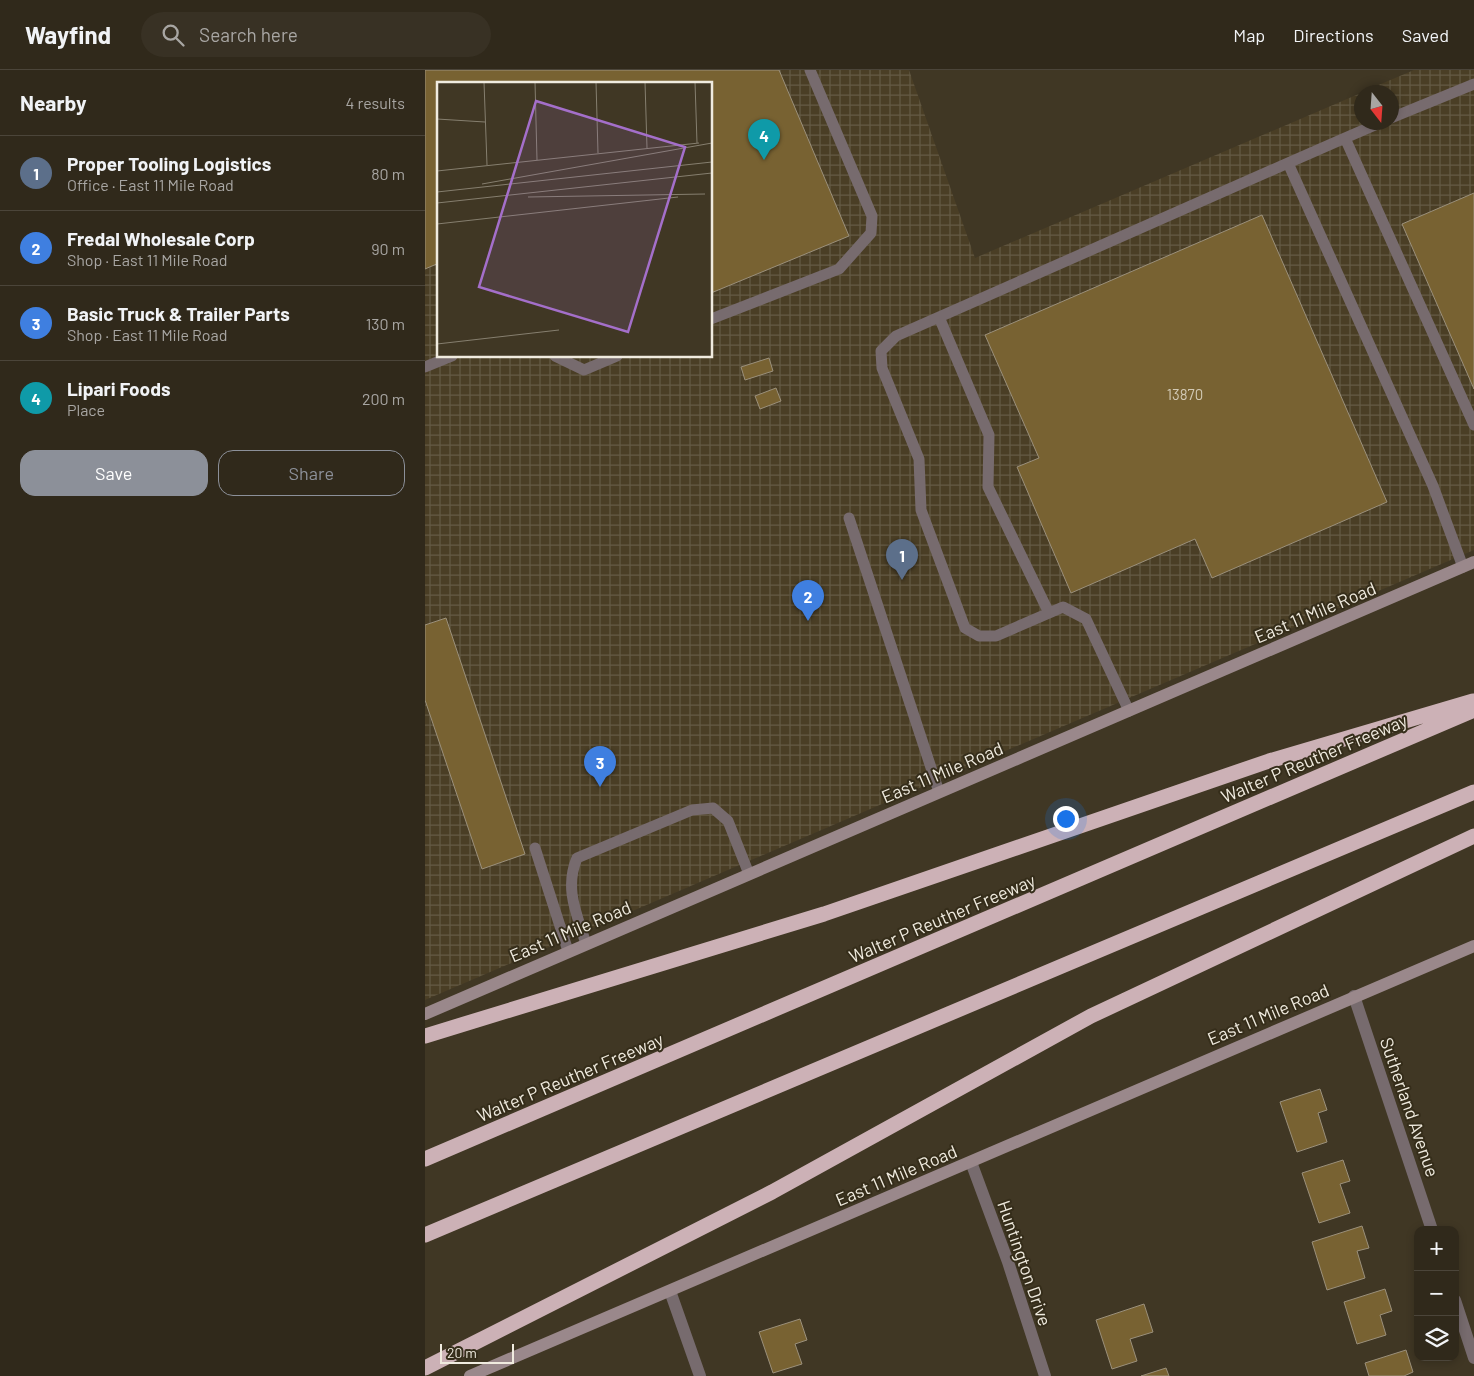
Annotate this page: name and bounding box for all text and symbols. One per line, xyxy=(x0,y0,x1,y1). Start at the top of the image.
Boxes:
search box xyxy=(141,12,491,57)
text: Wayfind xyxy=(25,20,111,49)
icon: search xyxy=(159,21,187,49)
text: Search here xyxy=(199,23,298,46)
text: Map xyxy=(1233,24,1265,46)
text: Directions xyxy=(1293,24,1374,46)
text: Saved xyxy=(1402,24,1449,46)
inset map xyxy=(437,82,713,358)
north arrow xyxy=(1354,85,1399,130)
text: Nearby xyxy=(20,90,86,115)
text: 4 results xyxy=(345,93,405,112)
pin: 4 xyxy=(748,119,780,160)
text: Proper Tooling Logistics xyxy=(67,152,271,175)
text: 1 xyxy=(33,164,39,183)
text: 80 m xyxy=(371,164,405,183)
text: Office · East 11 Mile Road xyxy=(67,175,234,194)
text: Fredal Wholesale Corp xyxy=(67,227,255,250)
text: 2 xyxy=(32,239,40,258)
text: 90 m xyxy=(371,239,405,258)
text: Shop · East 11 Mile Road xyxy=(67,250,227,269)
text: Basic Truck & Trailer Parts xyxy=(67,302,290,325)
text: 3 xyxy=(32,314,40,333)
text: 130 m xyxy=(366,314,405,333)
text: Shop · East 11 Mile Road xyxy=(67,325,227,344)
text: Lipari Foods xyxy=(67,377,170,400)
house number: 13870 xyxy=(1167,385,1203,403)
text: 4 xyxy=(31,389,41,408)
text: 200 m xyxy=(362,389,405,408)
text: Place xyxy=(67,400,105,419)
button: Save xyxy=(20,450,208,496)
button: Share xyxy=(218,450,405,496)
pin: 1 xyxy=(886,539,918,580)
street label: East 11 Mile Road xyxy=(1251,577,1379,647)
pin: 2 xyxy=(792,580,824,621)
street label: Walter P Reuther Freeway xyxy=(1218,709,1410,807)
street label: East 11 Mile Road xyxy=(878,737,1006,807)
pin: 3 xyxy=(584,746,616,787)
your location xyxy=(1053,806,1079,832)
street label: Walter P Reuther Freeway xyxy=(846,869,1038,967)
street label: East 11 Mile Road xyxy=(506,896,634,966)
street label: East 11 Mile Road xyxy=(1204,979,1332,1049)
street label: Walter P Reuther Freeway xyxy=(474,1028,666,1126)
street label: Sutherland Avenue xyxy=(1376,1034,1444,1180)
street label: East 11 Mile Road xyxy=(832,1140,960,1210)
street label: Huntington Drive xyxy=(993,1197,1057,1329)
map controls xyxy=(1414,1226,1459,1361)
button: + xyxy=(1414,1226,1459,1271)
button: − xyxy=(1414,1271,1459,1316)
button: layers xyxy=(1414,1316,1459,1361)
scale bar xyxy=(440,1341,514,1364)
text: 20 m xyxy=(447,1344,477,1361)

